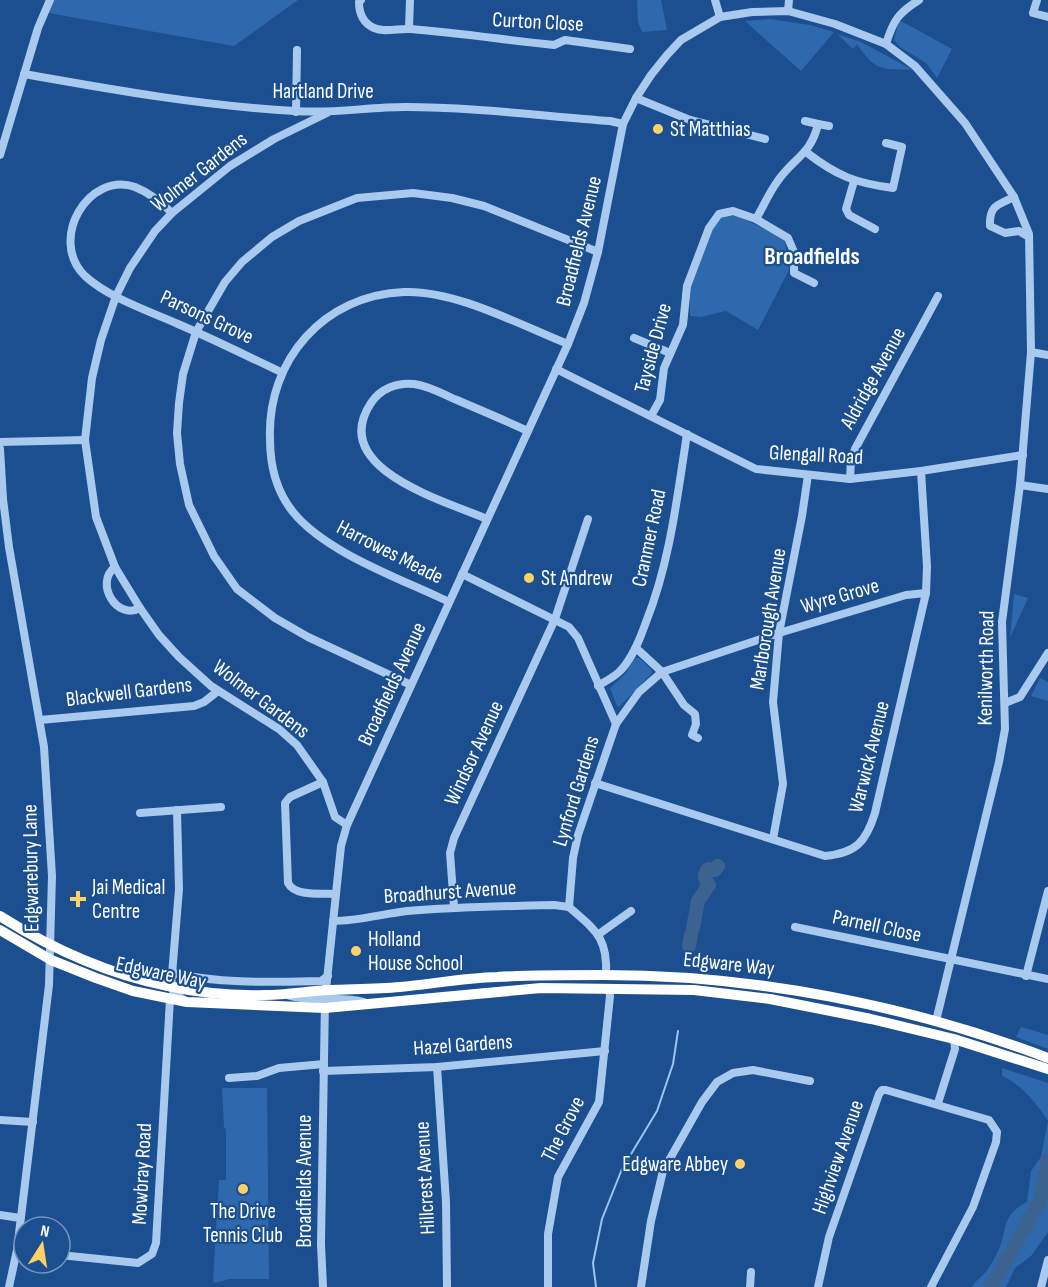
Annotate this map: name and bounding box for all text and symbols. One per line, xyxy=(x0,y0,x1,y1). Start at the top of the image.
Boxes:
street label: Curton Close xyxy=(492,7,584,37)
street label: Hartland Drive xyxy=(272,79,374,104)
place label: St Matthias xyxy=(670,117,751,142)
marker: St Matthias xyxy=(651,122,665,136)
street label: Wolmer Gardens xyxy=(146,127,252,217)
street label: Broadfields Avenue xyxy=(551,173,607,309)
district label: Broadfields xyxy=(764,242,860,271)
street label: Parsons Grove xyxy=(157,285,257,349)
street label: Tayside Drive xyxy=(629,300,677,396)
street label: Aldridge Avenue xyxy=(834,323,911,434)
street label: Glengall Road xyxy=(768,440,864,470)
street label: Cranmer Road xyxy=(626,487,672,589)
street label: Harrowes Meade xyxy=(333,514,447,590)
street label: Marlborough Avenue xyxy=(744,546,792,692)
place label: St Andrew xyxy=(541,566,613,591)
marker: St Andrew xyxy=(522,571,536,585)
street label: Wyre Grove xyxy=(798,573,882,619)
street label: Kenilworth Road xyxy=(973,610,999,726)
street label: Broadfields Avenue xyxy=(353,618,431,750)
street label: Wolmer Gardens xyxy=(208,654,314,744)
street label: Blackwell Gardens xyxy=(64,672,194,712)
street label: Windsor Avenue xyxy=(439,697,509,809)
street label: Warwick Avenue xyxy=(843,699,895,815)
street label: Lynford Gardens xyxy=(547,733,605,849)
street label: Edgwarebury Lane xyxy=(17,804,45,932)
place label: Jai Medical Centre xyxy=(91,875,165,924)
street label: Broadhurst Avenue xyxy=(383,875,517,909)
marker: Jai Medical Centre xyxy=(69,890,87,908)
street label: Parnell Close xyxy=(830,904,924,948)
place label: Holland House School xyxy=(368,927,463,976)
marker: Holland House School xyxy=(349,944,363,958)
street label: Edgware Way xyxy=(682,947,776,981)
street label: Edgware Way xyxy=(114,951,208,995)
street label: Hazel Gardens xyxy=(412,1029,514,1061)
street label: The Grove xyxy=(536,1092,590,1166)
street label: Highview Avenue xyxy=(807,1097,869,1217)
street label: Broadfields Avenue xyxy=(292,1114,317,1248)
street label: Hillcrest Avenue xyxy=(410,1121,440,1235)
street label: Mowbray Road xyxy=(127,1123,157,1225)
place label: Edgware Abbey xyxy=(622,1152,728,1177)
marker: Edgware Abbey xyxy=(733,1157,747,1171)
marker: The Drive Tennis Club xyxy=(236,1182,250,1196)
place label: The Drive Tennis Club xyxy=(203,1199,283,1248)
north arrow xyxy=(12,1215,72,1275)
text: N xyxy=(39,1222,51,1242)

